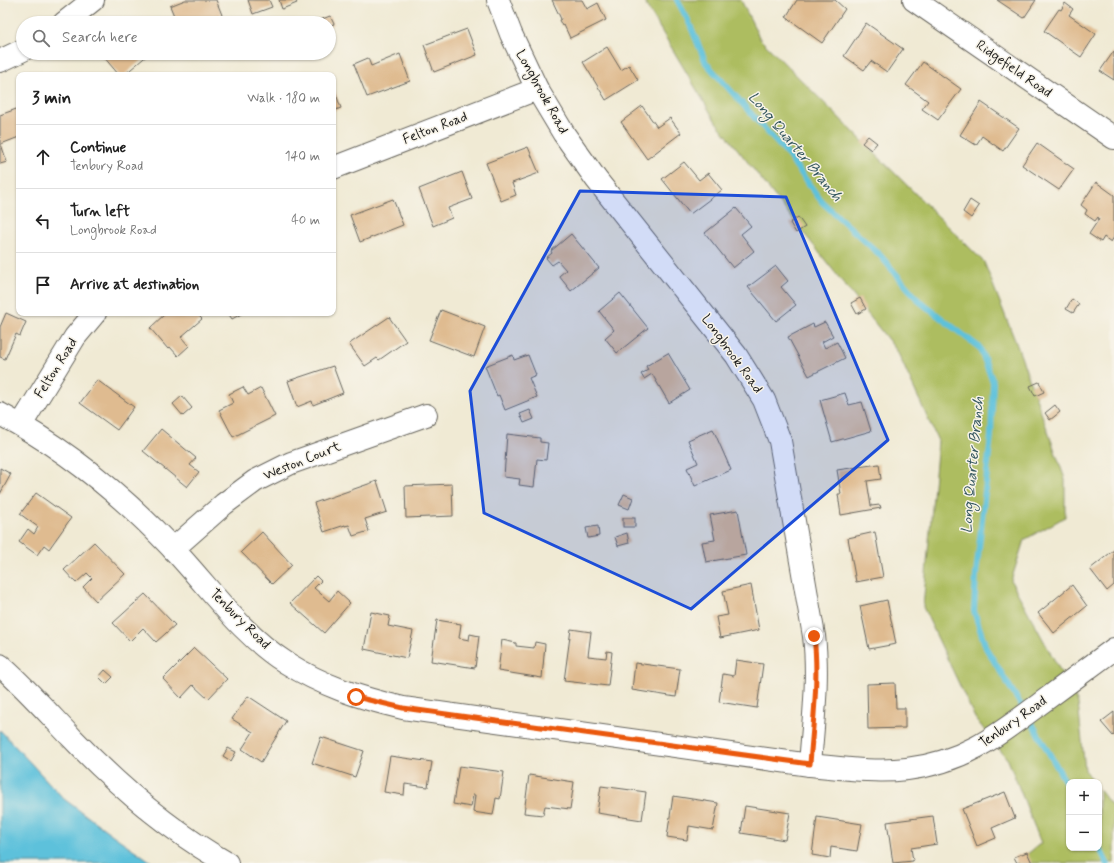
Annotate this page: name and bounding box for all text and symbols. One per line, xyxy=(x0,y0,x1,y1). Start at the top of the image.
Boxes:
search box xyxy=(16,16,336,60)
icon: search xyxy=(30,27,52,49)
text: Search here xyxy=(62,28,138,48)
street label: Ridgefield Road xyxy=(972,36,1056,103)
street label: Longbrook Road xyxy=(511,47,573,138)
text: 3 min xyxy=(32,87,71,109)
water label: Long Quarter Branch xyxy=(742,88,847,207)
text: Walk · 180 m xyxy=(247,90,320,107)
street label: Felton Road xyxy=(400,107,470,149)
text: Continue xyxy=(70,138,126,158)
icon: ahead xyxy=(32,146,54,168)
text: 140 m xyxy=(285,148,320,165)
text: Tenbury Road xyxy=(70,158,143,175)
text: Turn left xyxy=(70,202,130,222)
icon: left xyxy=(32,210,54,232)
text: 40 m xyxy=(291,212,320,229)
text: Longbrook Road xyxy=(70,222,157,239)
icon: arrive xyxy=(32,274,54,296)
text: Arrive at destination xyxy=(70,275,199,295)
street label: Longbrook Road xyxy=(696,311,767,398)
street label: Felton Road xyxy=(30,334,82,402)
water label: Long Quarter Branch xyxy=(957,396,990,534)
street label: Weston Court xyxy=(261,437,344,485)
street label: Tenbury Road xyxy=(206,585,274,653)
route end xyxy=(805,627,823,645)
route start xyxy=(347,688,365,706)
street label: Tenbury Road xyxy=(976,692,1050,752)
map controls xyxy=(1066,779,1102,851)
button: + xyxy=(1066,779,1102,815)
button: − xyxy=(1066,815,1102,851)

